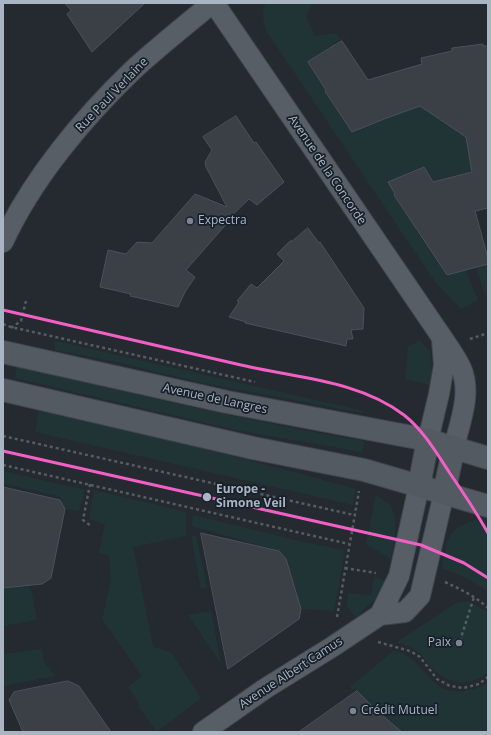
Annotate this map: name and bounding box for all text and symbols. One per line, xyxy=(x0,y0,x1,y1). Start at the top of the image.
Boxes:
street label: Rue Paul Verlaine xyxy=(73,55,151,135)
street label: Avenue de la Concorde xyxy=(285,113,369,227)
place label: Expectra xyxy=(198,214,247,228)
marker: Expectra xyxy=(185,216,195,226)
street label: Avenue de Langres xyxy=(162,381,268,417)
place label: Europe - Simone Veil xyxy=(216,483,286,511)
marker: Europe - Simone Veil xyxy=(201,491,213,503)
street label: Avenue Albert Camus xyxy=(237,634,345,712)
place label: Paix xyxy=(428,636,451,650)
marker: Paix xyxy=(454,638,464,648)
place label: Crédit Mutuel xyxy=(361,704,438,718)
marker: Crédit Mutuel xyxy=(348,706,358,716)

